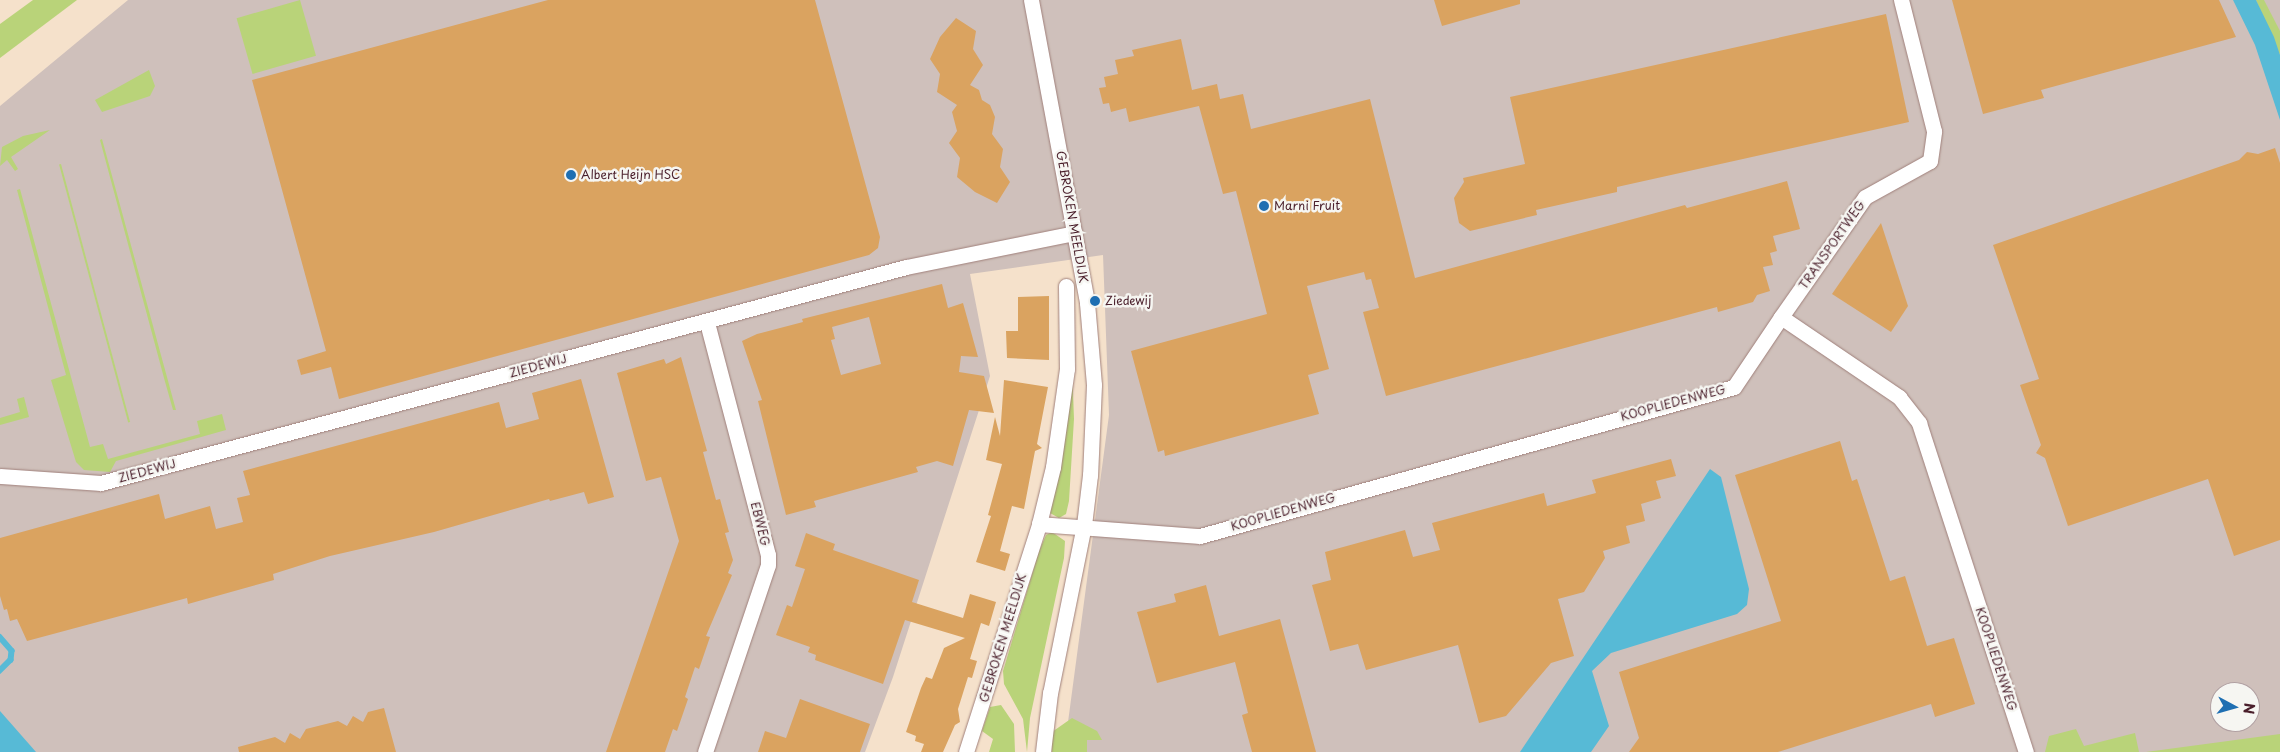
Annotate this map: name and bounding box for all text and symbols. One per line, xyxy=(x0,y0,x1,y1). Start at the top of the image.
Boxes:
street label: GEBROKEN MEELDIJK xyxy=(1053,150,1091,284)
place label: Albert Heijn HSC xyxy=(581,168,680,182)
marker: Albert Heijn HSC xyxy=(565,169,577,181)
street label: TRANSPORTWEG xyxy=(1796,198,1868,292)
place label: Marni Fruit xyxy=(1274,199,1340,213)
marker: Marni Fruit xyxy=(1258,200,1270,212)
place label: Ziedewij xyxy=(1105,294,1151,308)
marker: Ziedewij xyxy=(1089,295,1101,307)
street label: ZIEDEWIJ xyxy=(508,351,568,381)
street label: KOOPLIEDENWEG xyxy=(1619,382,1727,424)
street label: ZIEDEWIJ xyxy=(117,456,177,486)
street label: KOOPLIEDENWEG xyxy=(1229,490,1337,534)
street label: EBWEG xyxy=(748,500,772,548)
street label: GEBROKEN MEELDIJK xyxy=(977,572,1029,704)
street label: KOOPLIEDENWEG xyxy=(1972,605,2020,713)
north arrow xyxy=(2210,682,2260,732)
text: N xyxy=(2238,702,2260,715)

